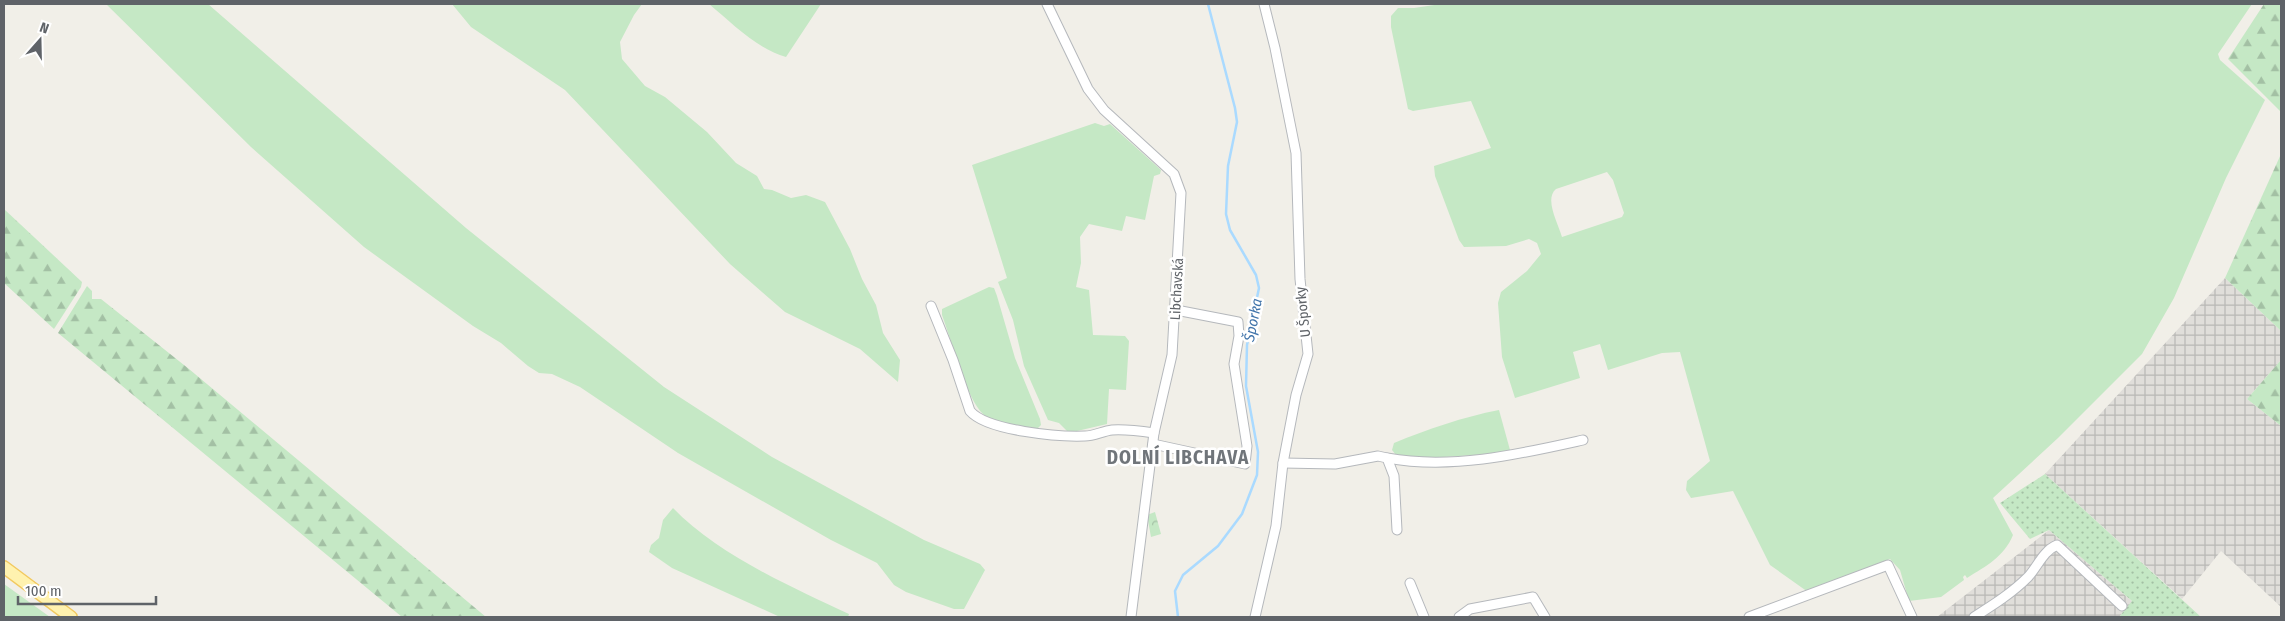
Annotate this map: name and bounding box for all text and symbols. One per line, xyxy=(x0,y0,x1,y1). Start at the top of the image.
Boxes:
north arrow xyxy=(15,15,65,65)
text: N xyxy=(37,19,51,38)
street label: Libchavská xyxy=(1167,257,1187,321)
street label: U Šporky xyxy=(1291,285,1314,338)
water label: Šporka xyxy=(1240,297,1266,344)
district label: DOLNÍ LIBCHAVA xyxy=(1107,444,1249,469)
scale bar xyxy=(18,574,155,606)
text: 100 m xyxy=(25,582,62,600)

